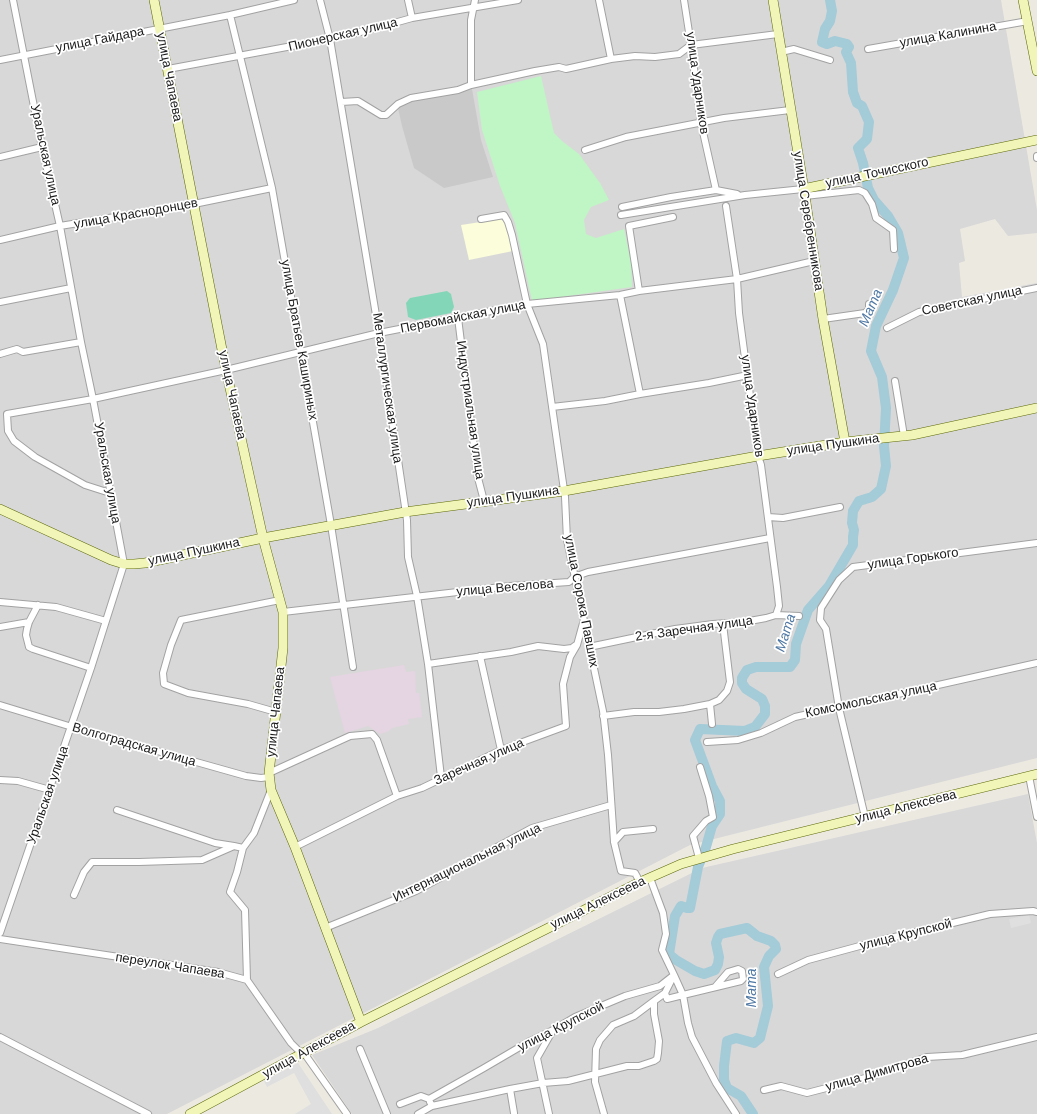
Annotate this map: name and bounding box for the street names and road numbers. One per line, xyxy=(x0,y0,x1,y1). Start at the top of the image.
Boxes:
street label: Пионерская улица xyxy=(287,15,399,55)
street label: улица Калинина xyxy=(898,19,998,51)
street label: улица Гайдара xyxy=(55,24,145,56)
street label: улица Чапаева xyxy=(153,31,185,123)
street label: улица Ударников xyxy=(682,31,712,135)
street label: Уральская улица xyxy=(27,103,63,207)
street label: улица Серебренникова xyxy=(789,150,827,292)
street label: улица Точисского xyxy=(824,154,930,192)
street label: улица Краснодонцев xyxy=(73,195,199,233)
street label: улица Братьев Кашириных xyxy=(277,259,321,421)
street label: Советская улица xyxy=(920,283,1024,319)
street label: Первомайская улица xyxy=(399,297,527,337)
street label: Металлургическая улица xyxy=(369,312,405,464)
street label: Индустриальная улица xyxy=(453,340,487,480)
street label: улица Чапаева xyxy=(215,349,249,441)
street label: улица Ударников xyxy=(737,354,767,458)
street label: Уральская улица xyxy=(90,421,124,525)
street label: улица Пушкина xyxy=(786,431,880,459)
street label: улица Пушкина xyxy=(466,483,560,511)
street label: улица Сорока Павших xyxy=(560,533,602,669)
street label: улица Пушкина xyxy=(147,535,241,569)
street label: улица Горького xyxy=(867,545,959,573)
street label: улица Веселова xyxy=(456,576,554,600)
street label: 2-я Заречная улица xyxy=(634,613,754,645)
street label: улица Чапаева xyxy=(264,666,288,758)
street label: Комсомольская улица xyxy=(804,678,938,722)
street label: Волгоградская улица xyxy=(70,720,198,770)
street label: Заречная улица xyxy=(432,735,526,789)
street label: Уральская улица xyxy=(24,744,72,846)
street label: улица Алексеева xyxy=(854,787,958,827)
street label: Интернациональная улица xyxy=(390,820,544,906)
street label: улица Алексеева xyxy=(548,873,648,933)
street label: улица Крупской xyxy=(858,916,954,954)
street label: переулок Чапаева xyxy=(114,950,226,982)
street label: улица Крупской xyxy=(515,999,607,1055)
street label: улица Алексеева xyxy=(260,1018,358,1082)
street label: улица Димитрова xyxy=(824,1051,930,1095)

